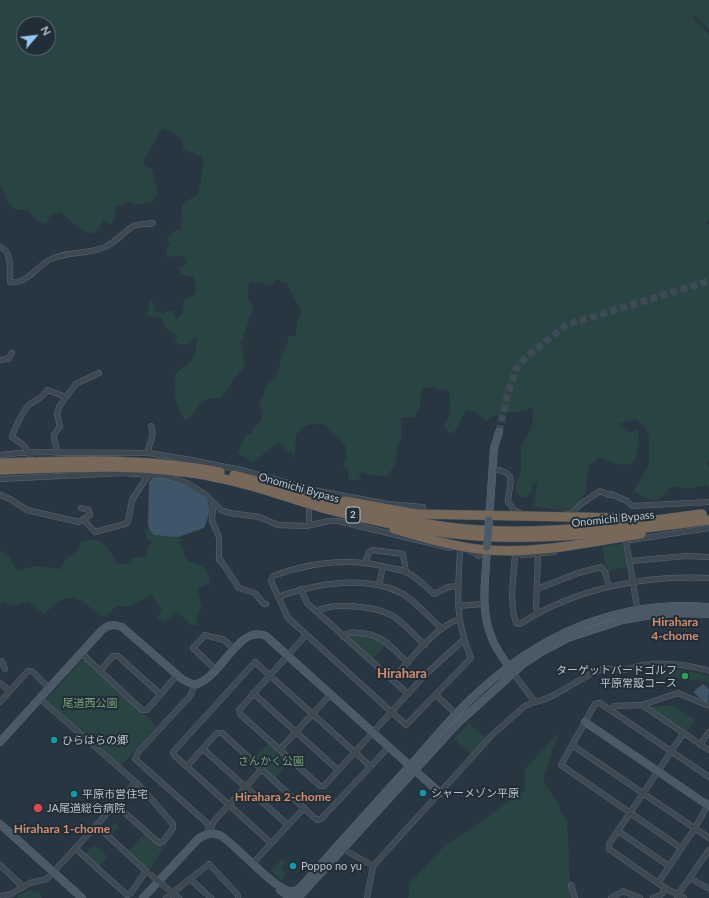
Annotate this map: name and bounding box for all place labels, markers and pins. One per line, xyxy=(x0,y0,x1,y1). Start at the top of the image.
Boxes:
place label: ターゲットバードゴルフ 平原常設コース xyxy=(556,663,677,689)
marker: ターゲットバードゴルフ 平原常設コース xyxy=(680,671,690,681)
place label: ひらはらの郷 xyxy=(62,733,128,747)
marker: ひらはらの郷 xyxy=(49,735,59,745)
place label: シャーメゾン平原 xyxy=(431,786,519,800)
place label: 平原市営住宅 xyxy=(82,787,148,801)
marker: シャーメゾン平原 xyxy=(418,788,428,798)
marker: 平原市営住宅 xyxy=(69,789,79,799)
place label: JA尾道総合病院 xyxy=(47,801,125,815)
marker: JA尾道総合病院 xyxy=(32,802,44,814)
place label: Poppo no yu xyxy=(301,859,362,873)
marker: Poppo no yu xyxy=(288,861,298,871)

